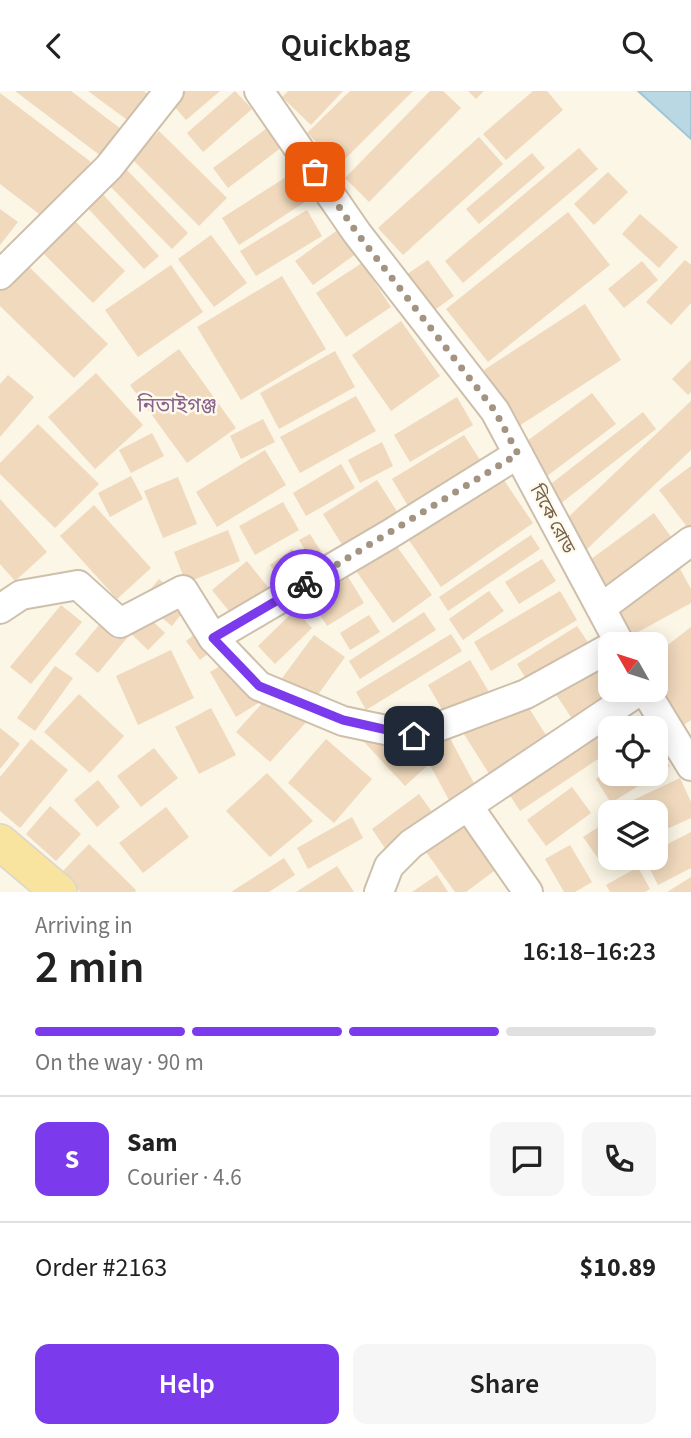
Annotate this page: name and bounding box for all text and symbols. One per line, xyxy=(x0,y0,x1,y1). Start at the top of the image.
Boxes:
text: Quickbag xyxy=(280,23,411,69)
icon: back xyxy=(35,27,73,65)
icon: search xyxy=(618,27,656,65)
pin xyxy=(285,142,345,202)
icon: bag xyxy=(296,153,334,191)
district label: নিতাইগঞ্জ xyxy=(136,390,217,420)
street label: বিকে রোড xyxy=(523,479,581,558)
courier xyxy=(270,549,340,619)
icon: bike xyxy=(286,565,324,603)
north arrow xyxy=(598,632,668,702)
map controls xyxy=(598,632,668,870)
pin xyxy=(384,706,444,766)
button: locate xyxy=(598,716,668,786)
icon: home xyxy=(395,717,433,755)
button: layers xyxy=(598,800,668,870)
text: Arriving in xyxy=(35,909,133,942)
text: 16:18–16:23 xyxy=(523,933,656,970)
text: 2 min xyxy=(35,935,144,1000)
text: On the way · 90 m xyxy=(35,1046,204,1079)
button: chat xyxy=(490,1122,564,1196)
button: phone xyxy=(582,1122,656,1196)
text: Sam xyxy=(127,1124,177,1161)
text: S xyxy=(65,1141,79,1178)
text: Courier · 4.6 xyxy=(127,1161,242,1194)
text: Order #2163 xyxy=(35,1249,167,1286)
text: $10.89 xyxy=(580,1249,656,1286)
button: Help xyxy=(35,1344,339,1424)
button: Share xyxy=(353,1344,656,1424)

